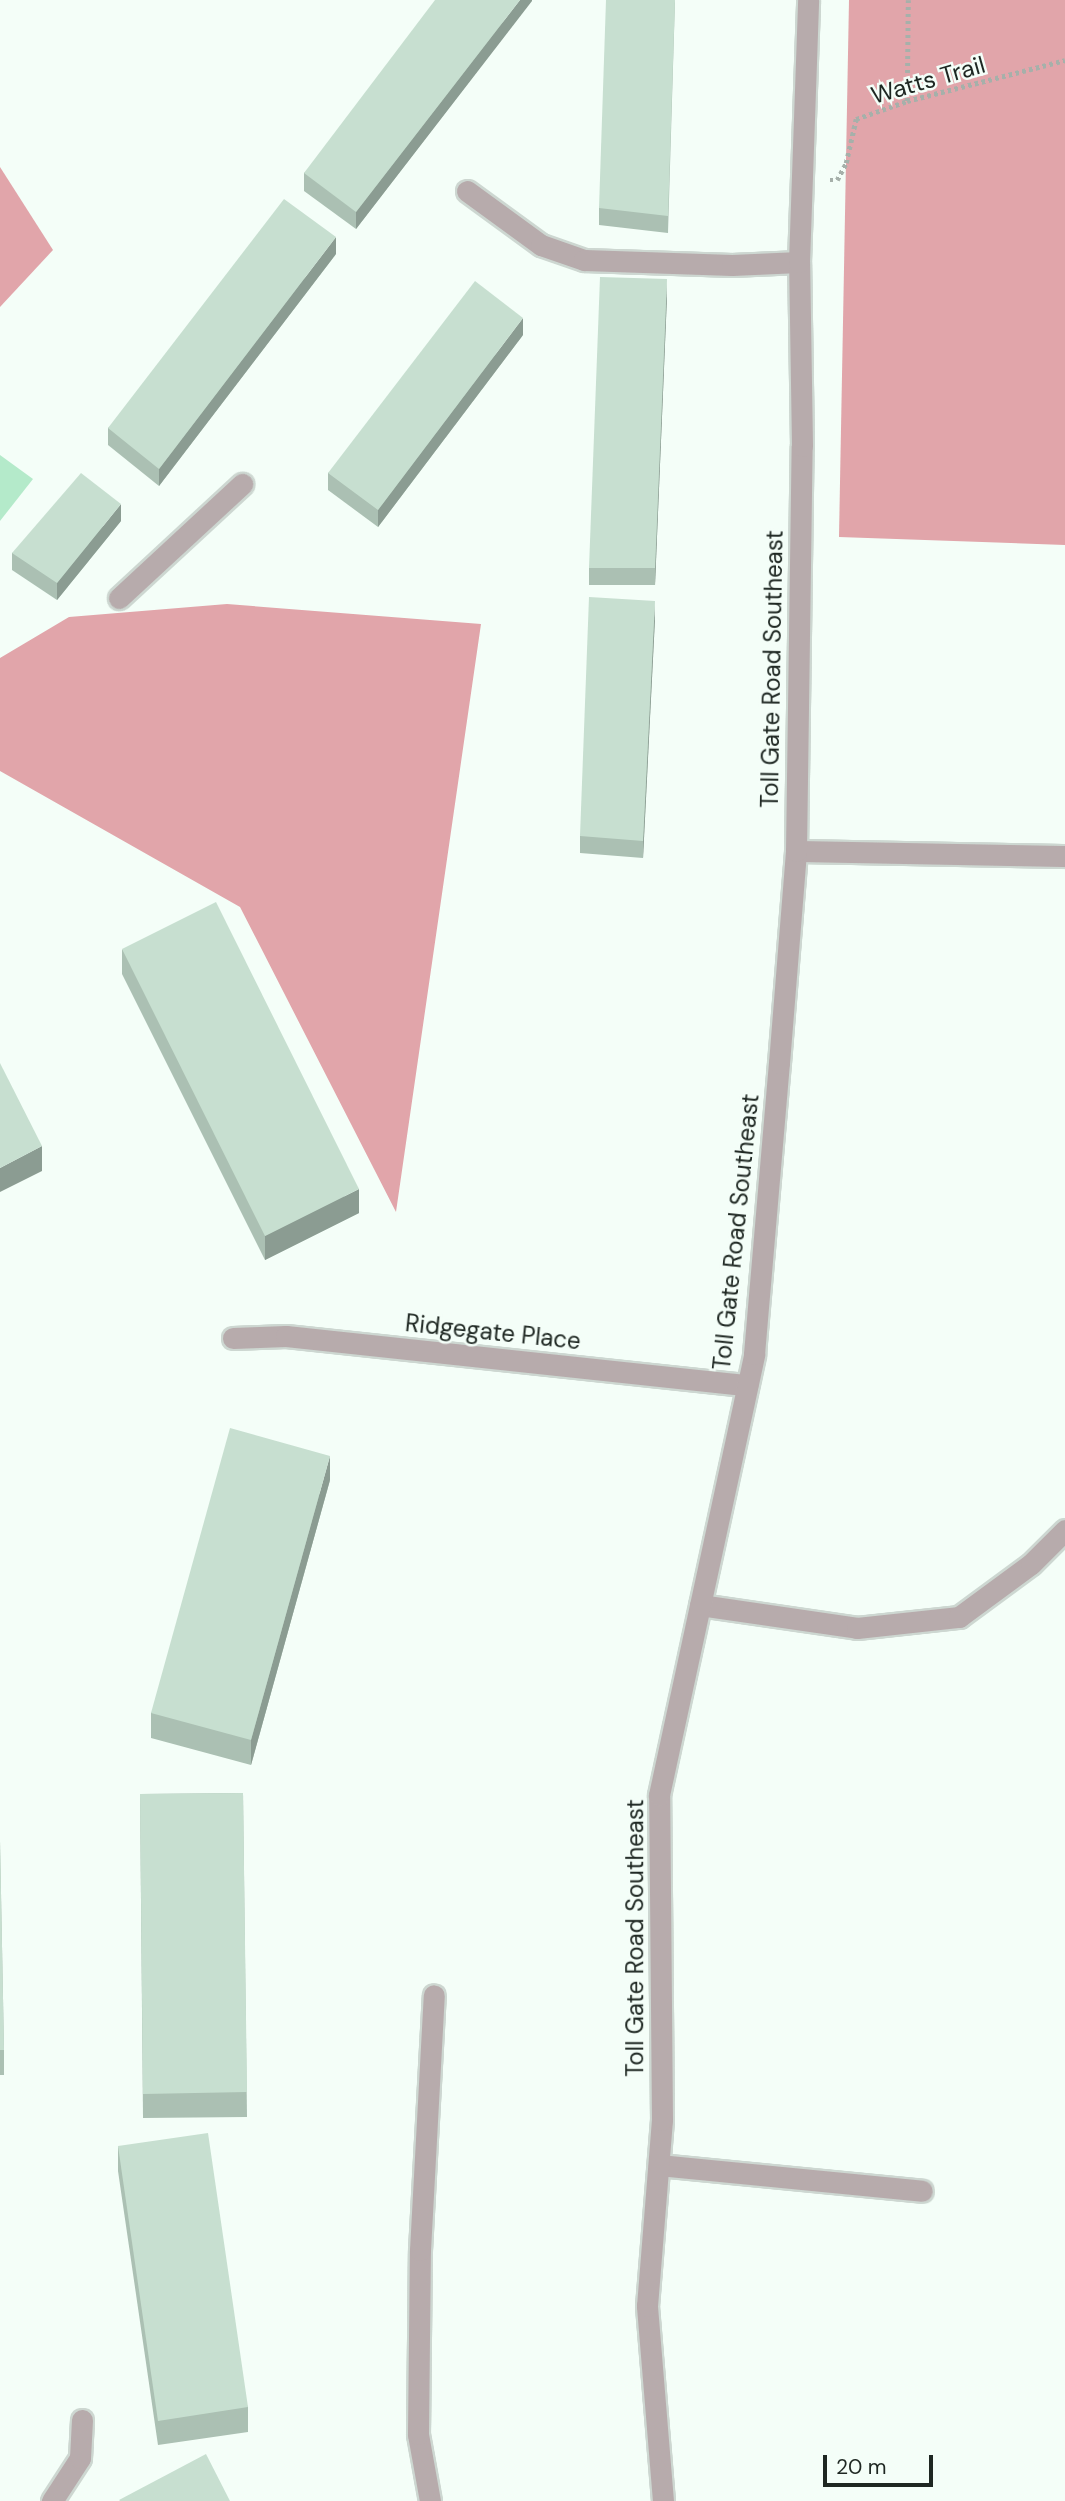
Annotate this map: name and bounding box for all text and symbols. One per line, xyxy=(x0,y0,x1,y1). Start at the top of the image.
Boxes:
street label: Watts Trail xyxy=(868,50,988,110)
street label: Toll Gate Road Southeast xyxy=(755,530,789,808)
street label: Toll Gate Road Southeast xyxy=(707,1092,765,1372)
street label: Ridgegate Place xyxy=(404,1308,582,1356)
street label: Toll Gate Road Southeast xyxy=(621,1799,649,2077)
scale bar xyxy=(827,2442,937,2486)
text: 20 m xyxy=(836,2453,887,2481)

